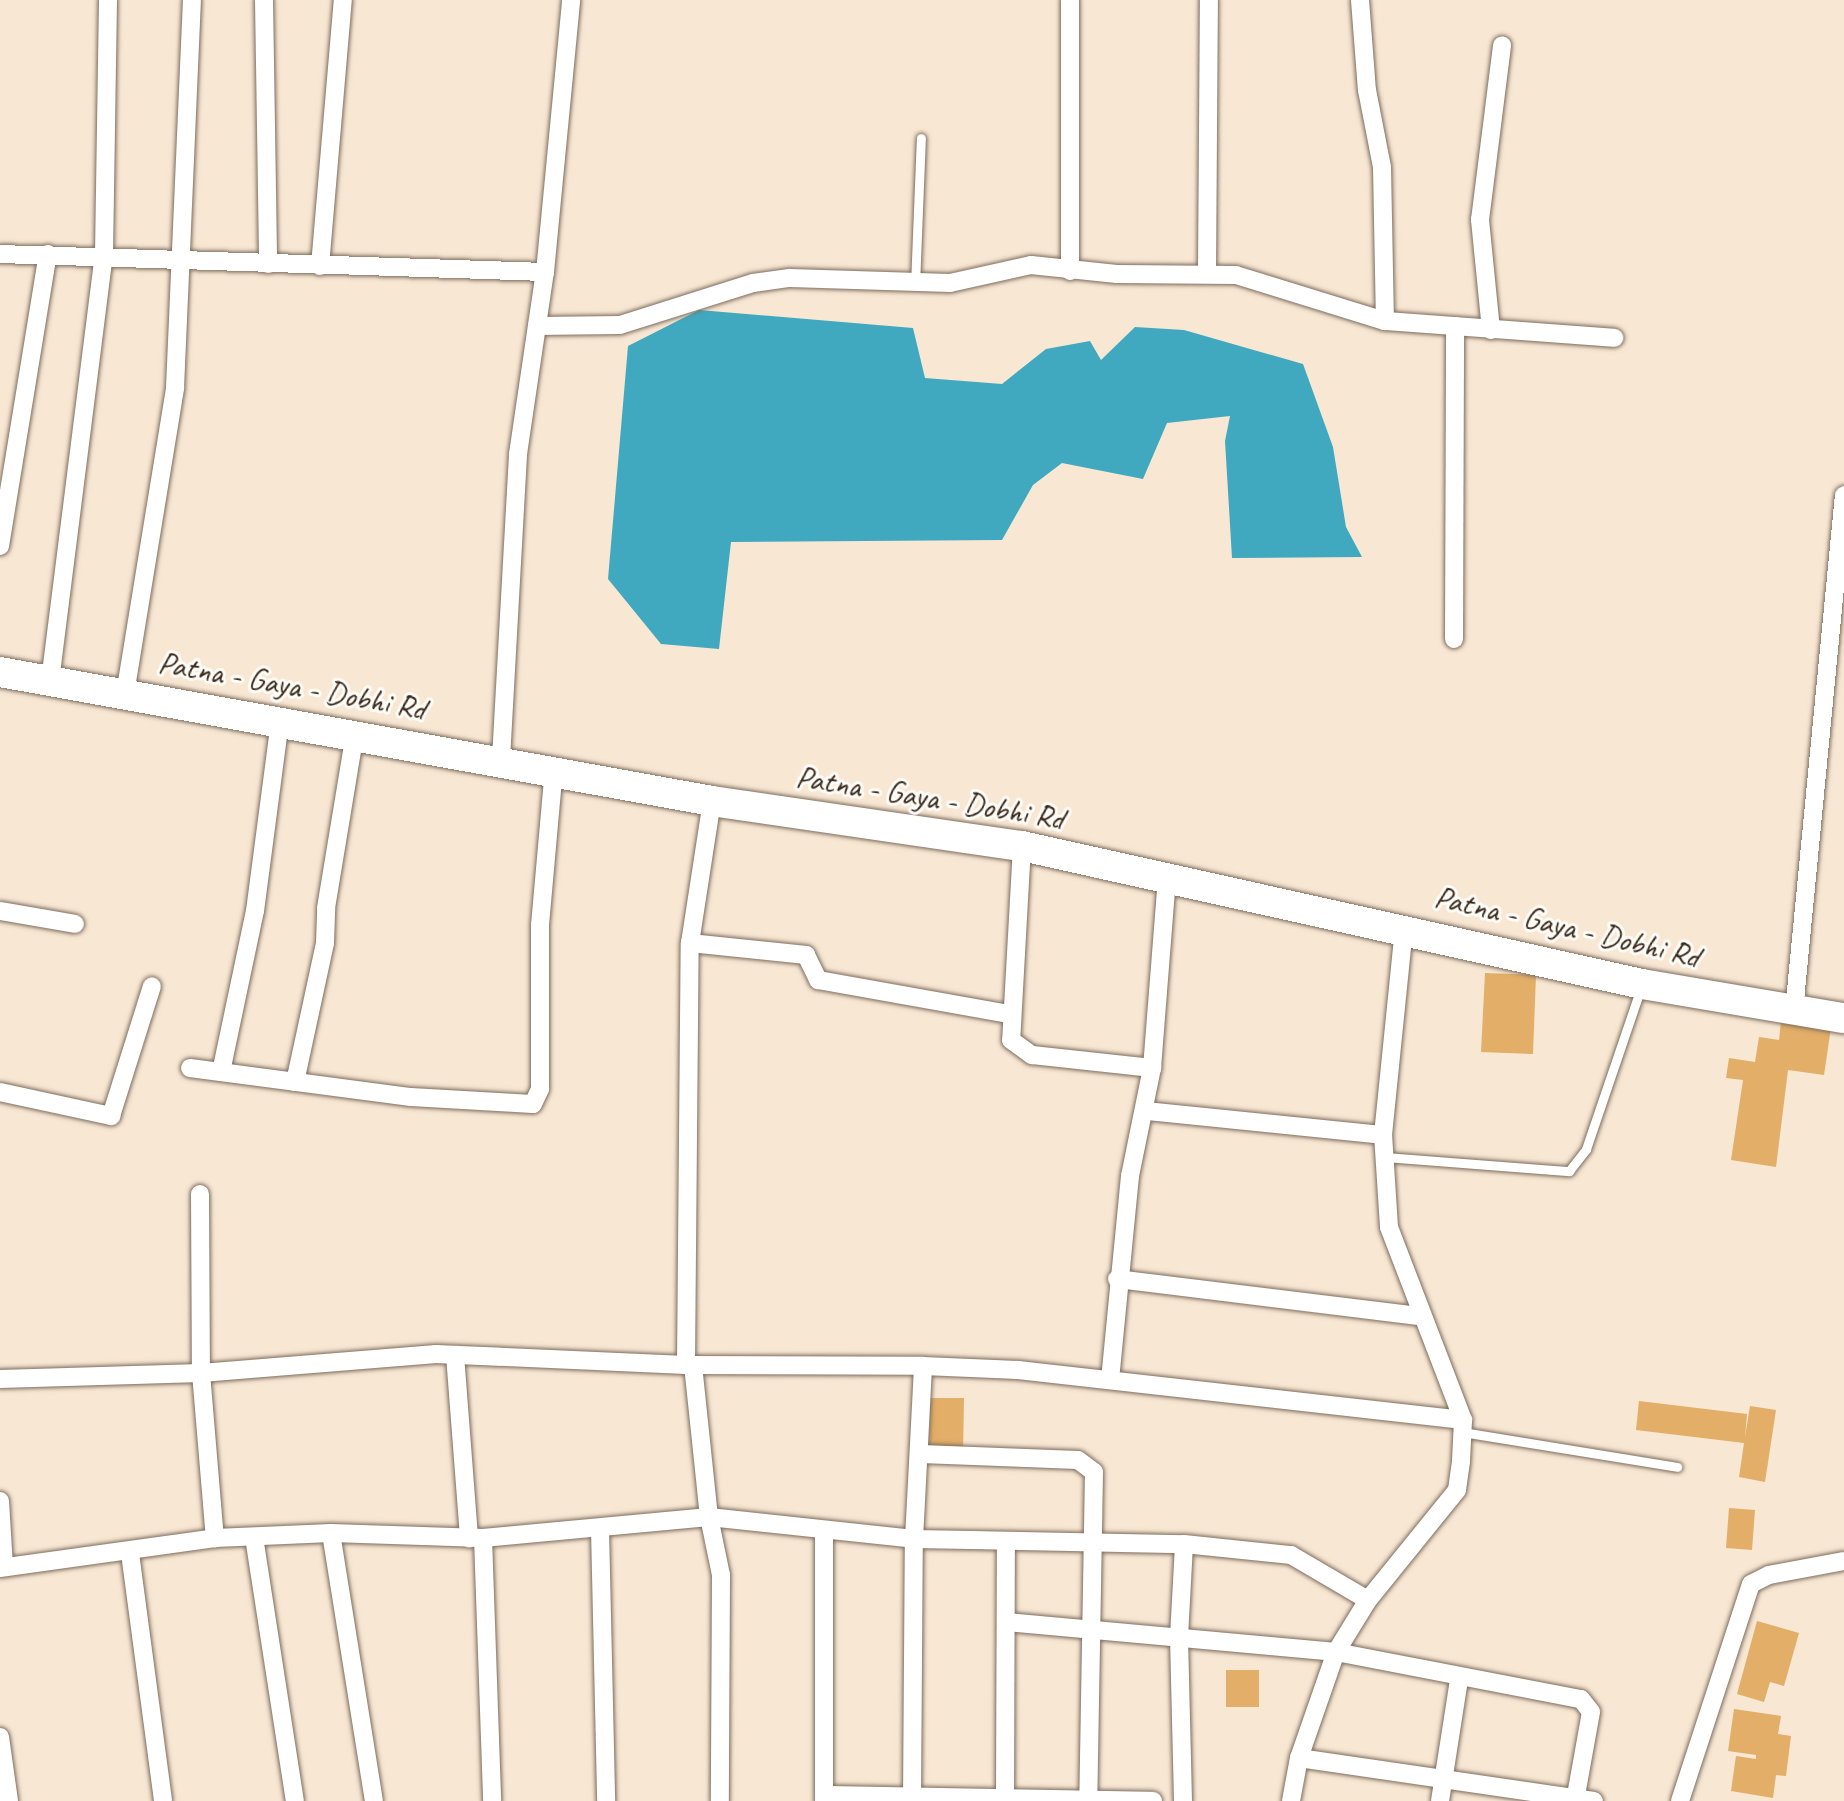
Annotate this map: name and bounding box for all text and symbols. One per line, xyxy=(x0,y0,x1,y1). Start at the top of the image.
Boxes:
street label: Patna - Gaya - Dobhi Rd xyxy=(155,644,429,728)
street label: Patna - Gaya - Dobhi Rd xyxy=(793,758,1067,838)
street label: Patna - Gaya - Dobhi Rd xyxy=(1430,878,1704,976)

